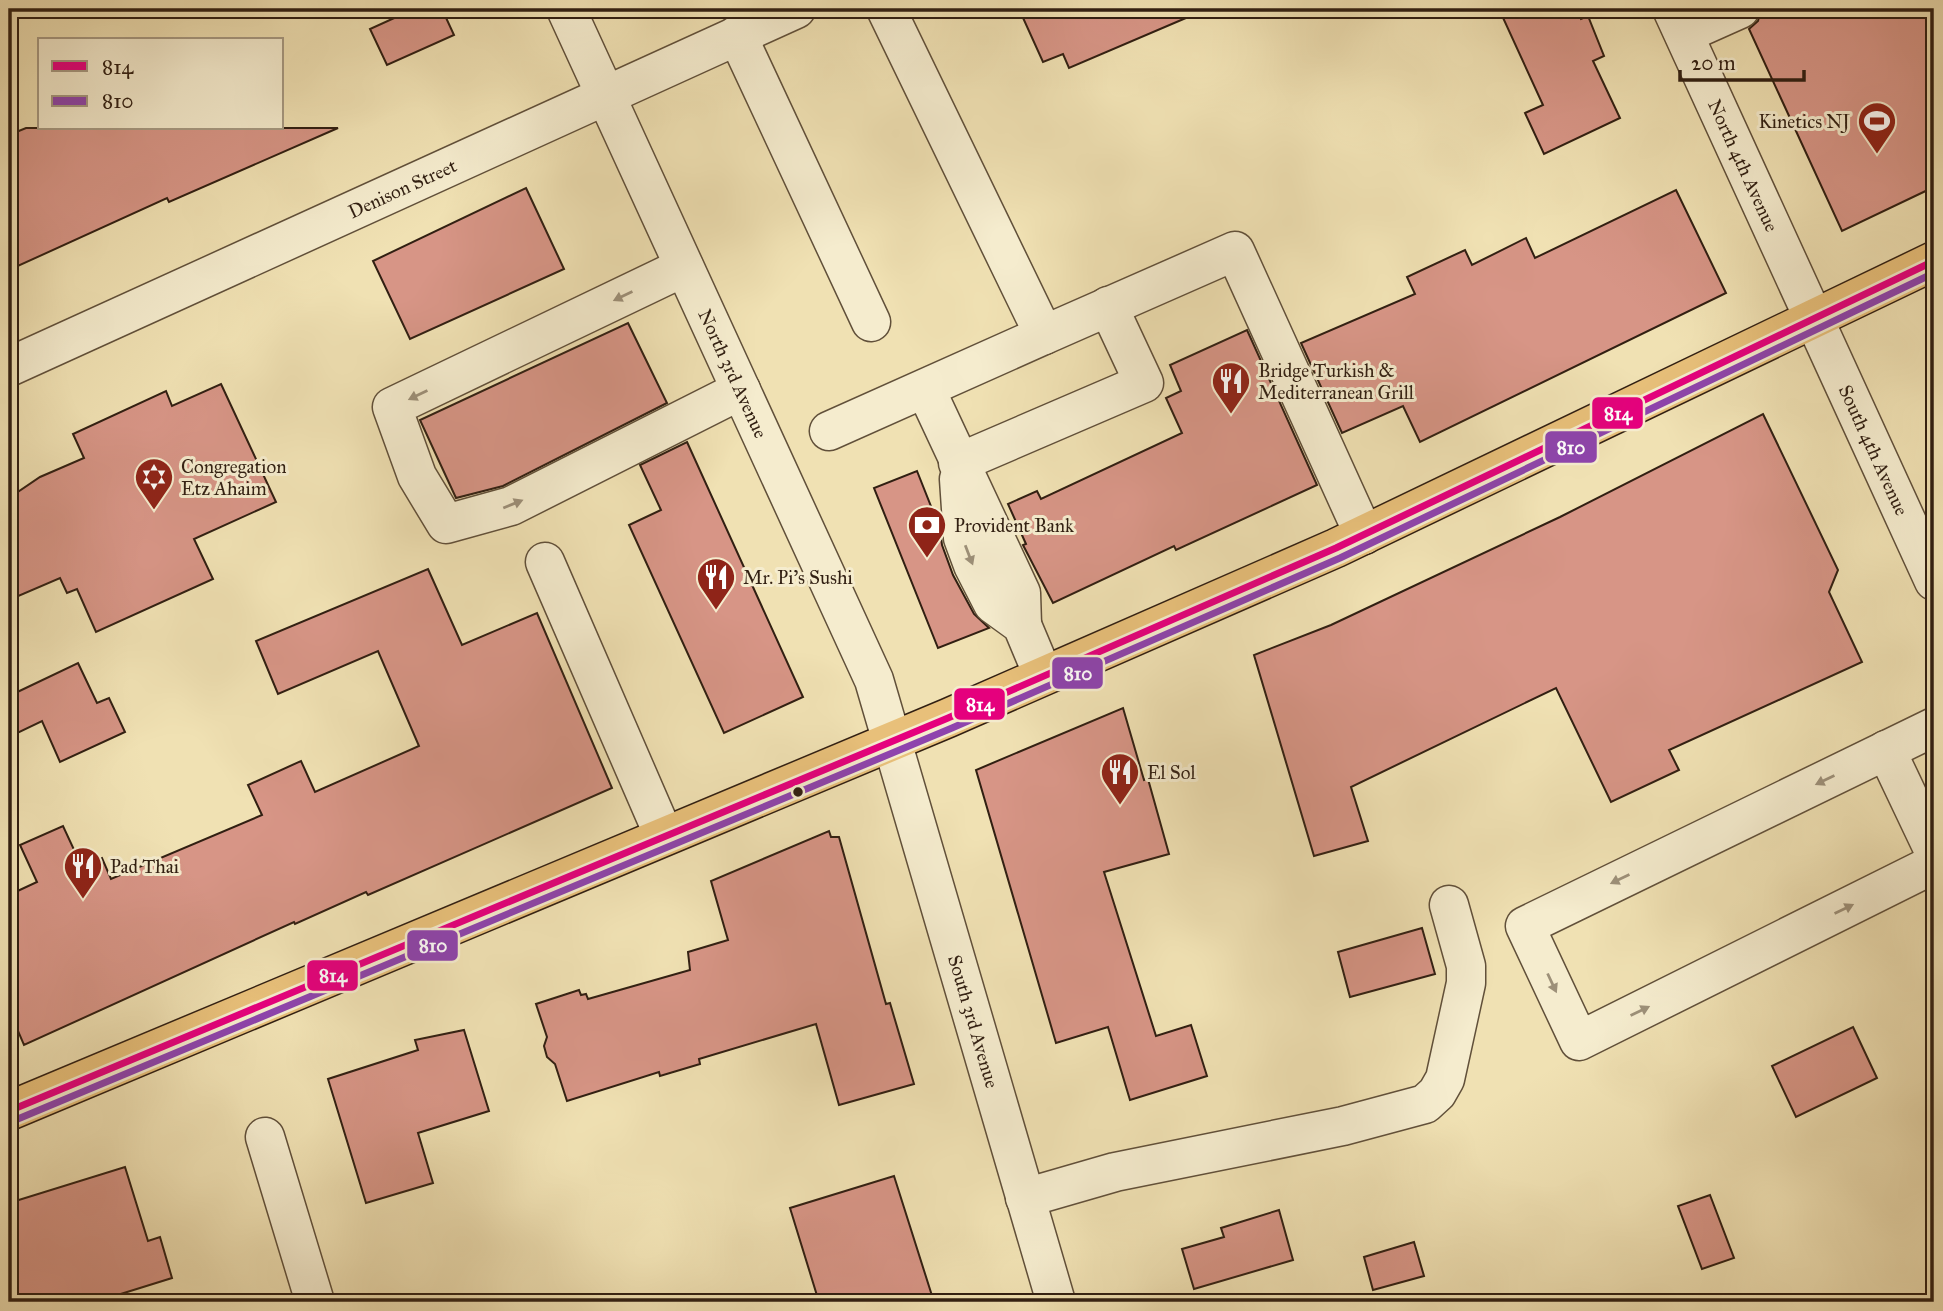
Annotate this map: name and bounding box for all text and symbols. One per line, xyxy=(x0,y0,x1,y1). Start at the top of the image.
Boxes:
legend xyxy=(38,38,284,130)
scale bar xyxy=(1680,38,1805,82)
text: 20 m xyxy=(1691,50,1736,76)
text: 814 xyxy=(102,54,134,80)
text: 810 xyxy=(102,88,134,114)
street label: North 4th Avenue xyxy=(1703,96,1784,235)
sports icon: Kinetics NJ xyxy=(1856,100,1898,155)
place label: Kinetics NJ xyxy=(1758,110,1850,134)
street label: Denison Street xyxy=(344,153,460,223)
one-way arrow xyxy=(613,290,633,302)
street label: North 3rd Avenue xyxy=(694,305,773,442)
place label: Bridge Turkish & Mediterranean Grill xyxy=(1258,359,1415,404)
restaurant icon: Bridge Turkish & Mediterranean Grill xyxy=(1210,360,1252,415)
street label: South 4th Avenue xyxy=(1834,381,1914,519)
one-way arrow xyxy=(408,389,428,401)
line badge: 814 xyxy=(1591,396,1644,430)
text: 814 xyxy=(1604,402,1634,426)
line badge: 810 xyxy=(1544,430,1598,464)
text: 810 xyxy=(1557,436,1585,459)
place label: Congregation Etz Ahaim xyxy=(181,455,286,500)
synagogue icon: Congregation Etz Ahaim xyxy=(133,456,175,511)
one-way arrow xyxy=(503,498,524,509)
bank icon: Provident Bank xyxy=(906,504,948,559)
place label: Provident Bank xyxy=(954,514,1074,537)
one-way arrow xyxy=(964,544,975,565)
restaurant icon: Mr. Pi's Sushi xyxy=(695,556,737,611)
place label: Mr. Pi's Sushi xyxy=(743,566,853,589)
line badge: 810 xyxy=(1051,656,1104,690)
text: 810 xyxy=(1064,662,1092,685)
line badge: 814 xyxy=(953,687,1006,721)
text: 814 xyxy=(966,693,996,717)
restaurant icon: El Sol xyxy=(1099,751,1141,806)
place label: El Sol xyxy=(1147,761,1196,784)
one-way arrow xyxy=(1815,774,1835,786)
unlabelled marker xyxy=(791,785,805,799)
restaurant icon: Pad Thai xyxy=(62,845,104,900)
place label: Pad Thai xyxy=(110,855,179,878)
one-way arrow xyxy=(1610,874,1630,885)
one-way arrow xyxy=(1834,904,1854,915)
line badge: 810 xyxy=(406,929,459,962)
text: 810 xyxy=(419,934,447,957)
street label: South 3rd Avenue xyxy=(944,952,1004,1091)
line badge: 814 xyxy=(306,959,359,992)
text: 814 xyxy=(319,964,349,988)
one-way arrow xyxy=(1547,973,1558,994)
one-way arrow xyxy=(1630,1005,1650,1016)

